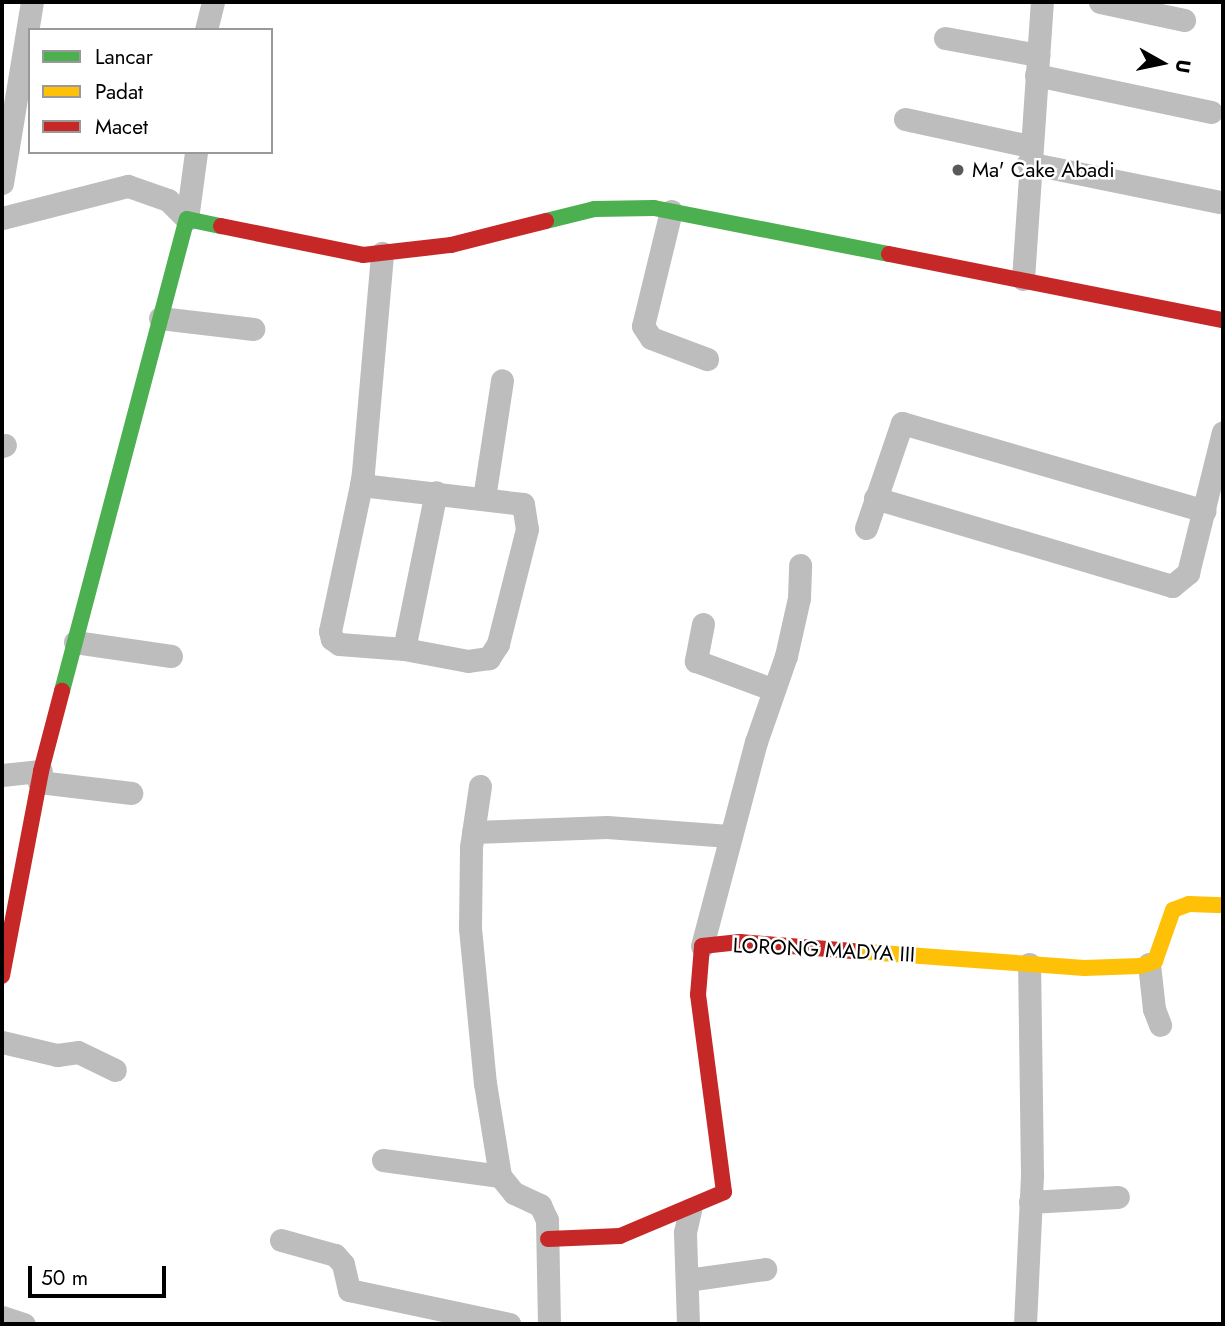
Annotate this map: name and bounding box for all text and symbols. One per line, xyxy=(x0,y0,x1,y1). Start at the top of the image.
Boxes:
legend xyxy=(28,28,273,154)
north arrow xyxy=(1127,28,1197,98)
text: Lancar xyxy=(95,42,153,72)
text: U xyxy=(1169,58,1198,75)
text: Padat xyxy=(95,77,143,107)
text: Macet xyxy=(95,112,148,142)
place label: Ma' Cake Abadi xyxy=(972,157,1115,183)
marker: Ma' Cake Abadi xyxy=(950,162,966,178)
street label: LORONG MADYA III xyxy=(732,933,916,967)
scale bar xyxy=(32,1252,170,1296)
text: 50 m xyxy=(41,1263,88,1293)

